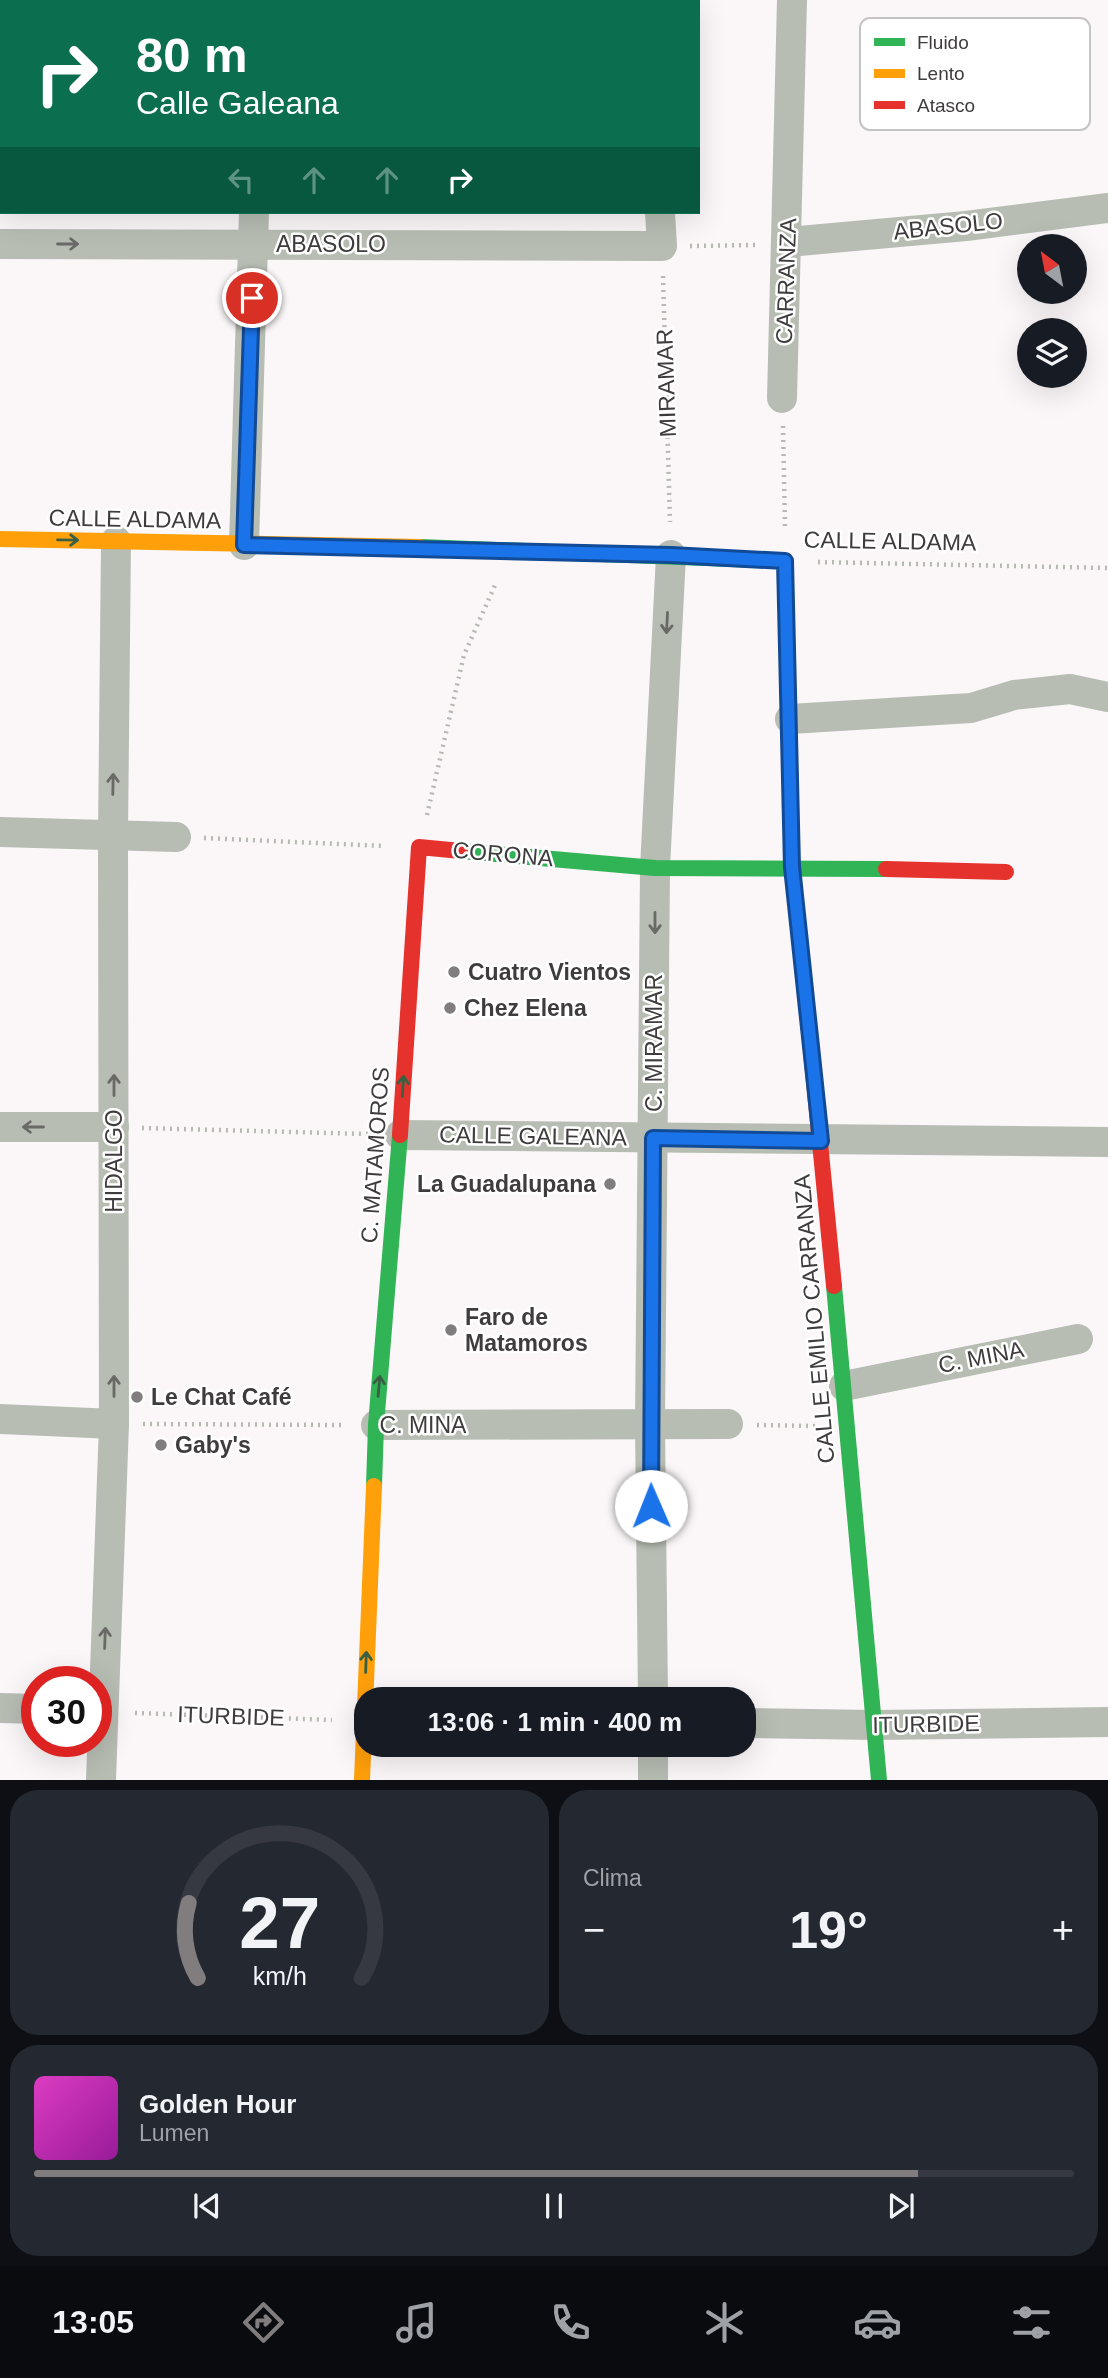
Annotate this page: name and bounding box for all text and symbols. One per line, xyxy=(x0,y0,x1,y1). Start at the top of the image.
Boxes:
legend xyxy=(860,18,1090,130)
icon: right xyxy=(21,28,112,119)
text: 80 m xyxy=(136,28,248,82)
text: Fluido xyxy=(917,32,969,53)
text: Lento xyxy=(917,63,965,84)
text: Calle Galeana xyxy=(136,85,339,121)
text: Atasco xyxy=(917,95,975,116)
icon: left xyxy=(222,161,260,199)
icon: ahead xyxy=(295,161,333,199)
icon: ahead xyxy=(368,161,406,199)
icon: right xyxy=(441,161,479,199)
street label: ABASOLO xyxy=(892,207,1004,245)
street label: CARRANZA xyxy=(771,217,801,345)
street label: ABASOLO xyxy=(276,231,386,257)
north arrow xyxy=(1017,234,1087,304)
map controls xyxy=(1017,234,1087,388)
one-way arrow xyxy=(56,237,79,251)
pin xyxy=(222,268,282,328)
icon: arrive xyxy=(233,279,271,317)
button: layers xyxy=(1017,318,1087,388)
street label: MIRAMAR xyxy=(651,328,681,438)
street label: CALLE ALDAMA xyxy=(48,504,222,534)
street label: CALLE ALDAMA xyxy=(803,526,977,556)
one-way arrow xyxy=(56,534,79,547)
one-way arrow xyxy=(661,611,674,634)
one-way arrow xyxy=(107,773,120,796)
street label: CORONA xyxy=(452,837,555,871)
one-way arrow xyxy=(648,912,662,935)
place label: Cuatro Vientos xyxy=(468,959,631,985)
marker: Cuatro Vientos xyxy=(446,964,462,980)
street label: C. MIRAMAR xyxy=(641,974,667,1112)
place label: Chez Elena xyxy=(464,995,587,1021)
marker: Chez Elena xyxy=(442,1000,458,1016)
street label: C. MATAMOROS xyxy=(356,1066,394,1244)
one-way arrow xyxy=(107,1074,121,1097)
one-way arrow xyxy=(397,1075,410,1098)
street label: HIDALGO xyxy=(101,1109,127,1213)
one-way arrow xyxy=(21,1120,44,1134)
street label: CALLE GALEANA xyxy=(439,1121,628,1151)
place label: La Guadalupana xyxy=(417,1171,596,1197)
street label: CALLE EMILIO CARRANZA xyxy=(788,1173,840,1465)
marker: La Guadalupana xyxy=(602,1176,618,1192)
place label: Faro de Matamoros xyxy=(465,1304,588,1356)
marker: Faro de Matamoros xyxy=(443,1322,459,1338)
street label: C. MINA xyxy=(936,1336,1027,1378)
one-way arrow xyxy=(107,1375,121,1398)
one-way arrow xyxy=(373,1375,386,1398)
place label: Le Chat Café xyxy=(151,1384,292,1410)
marker: Le Chat Café xyxy=(129,1389,145,1405)
street label: C. MINA xyxy=(380,1412,467,1438)
place label: Gaby's xyxy=(175,1432,251,1458)
marker: Gaby's xyxy=(153,1437,169,1453)
position arrow xyxy=(614,1469,688,1543)
one-way arrow xyxy=(99,1627,112,1650)
one-way arrow xyxy=(360,1651,373,1674)
speed limit sign: 30 xyxy=(21,1666,112,1757)
street label: ITURBIDE xyxy=(177,1701,285,1731)
text: 13:06 · 1 min · 400 m xyxy=(428,1707,682,1737)
street label: ITURBIDE xyxy=(872,1710,980,1738)
text: Clima xyxy=(583,1865,642,1891)
text: 27 xyxy=(239,1883,320,1964)
text: 19° xyxy=(789,1901,868,1959)
text: − xyxy=(583,1909,605,1951)
text: + xyxy=(1052,1909,1074,1951)
text: km/h xyxy=(252,1962,307,1990)
text: Golden Hour xyxy=(139,2089,296,2119)
text: Lumen xyxy=(139,2120,209,2146)
icon: previous xyxy=(188,2187,226,2225)
icon: pause xyxy=(535,2187,573,2225)
icon: next xyxy=(882,2187,920,2225)
icon: directions xyxy=(239,2298,288,2347)
icon: music xyxy=(392,2298,441,2347)
icon: phone xyxy=(546,2298,595,2347)
icon: climate xyxy=(700,2298,749,2347)
icon: car xyxy=(853,2298,902,2347)
icon: filters xyxy=(1007,2298,1056,2347)
text: 13:05 xyxy=(52,2304,134,2340)

